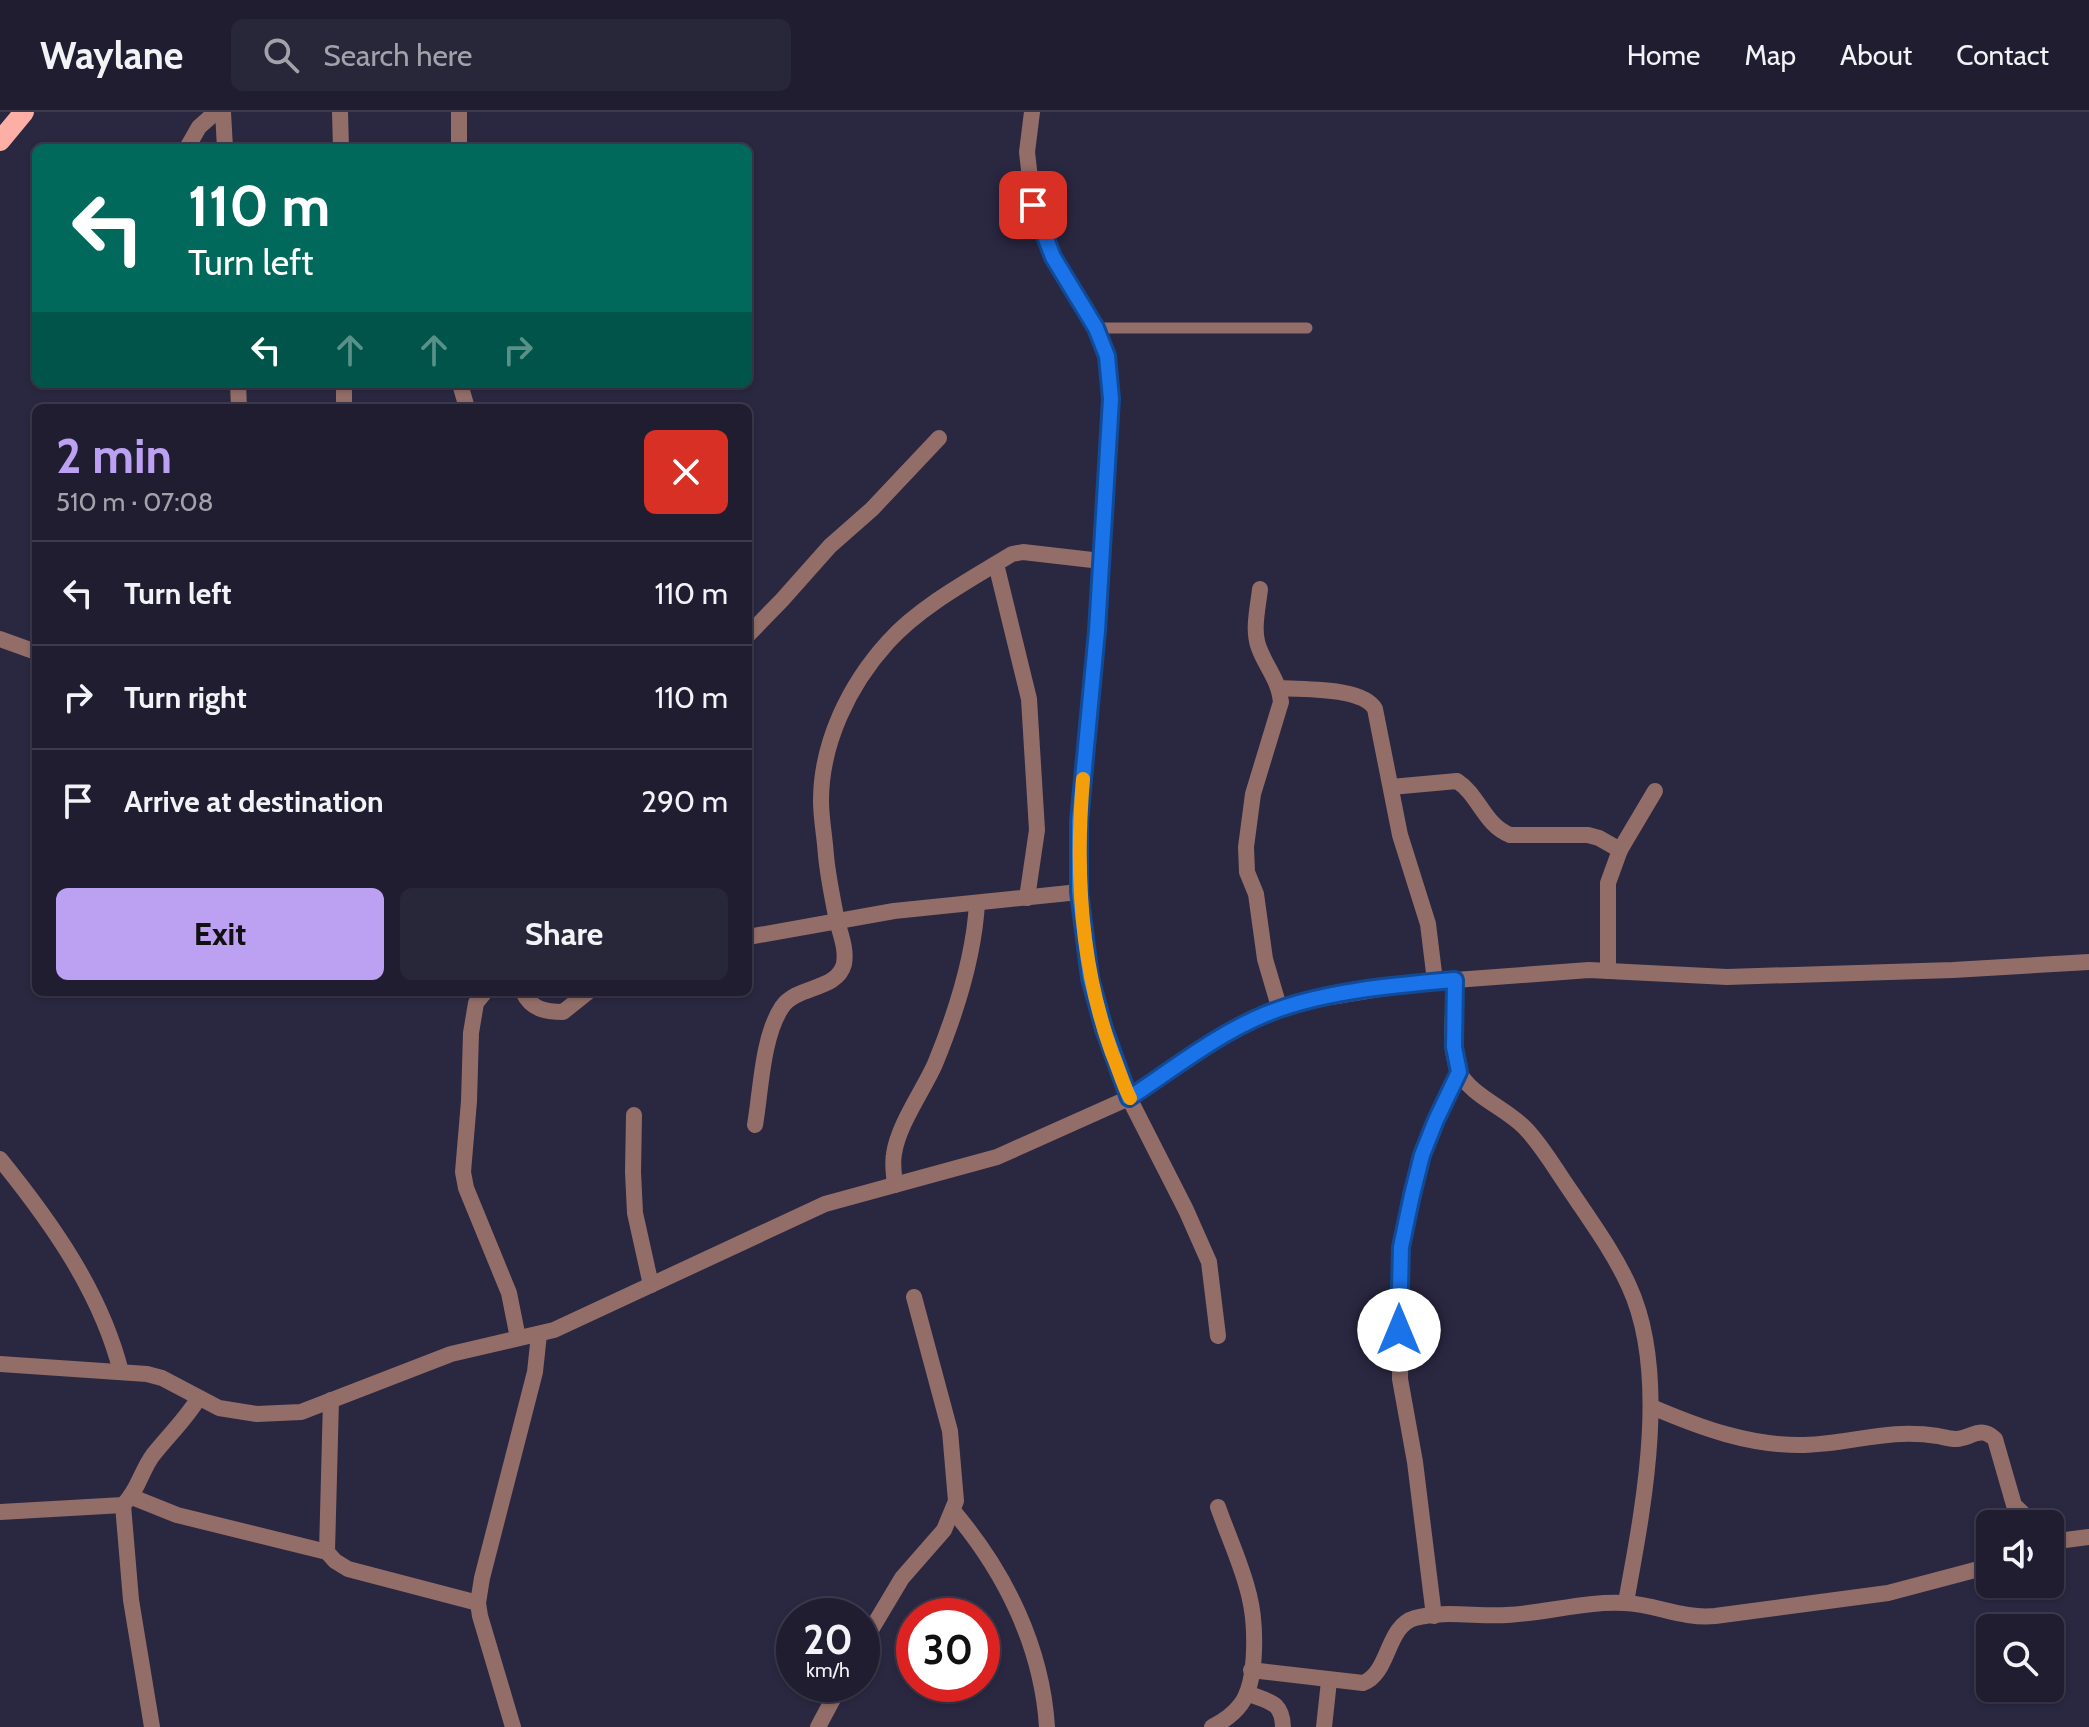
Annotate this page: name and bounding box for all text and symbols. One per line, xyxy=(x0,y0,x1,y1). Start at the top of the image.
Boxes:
search box xyxy=(231,19,791,91)
text: Waylane xyxy=(40,32,183,79)
icon: search xyxy=(259,33,303,77)
text: Search here xyxy=(323,37,472,74)
text: Home xyxy=(1627,38,1700,72)
text: Map xyxy=(1744,38,1796,72)
text: About xyxy=(1840,38,1912,72)
text: Contact xyxy=(1956,38,2049,72)
pin xyxy=(999,171,1067,239)
text: 110 m xyxy=(188,172,330,240)
icon: left xyxy=(56,176,160,280)
icon: arrive xyxy=(1011,183,1055,227)
text: Turn left xyxy=(188,240,313,284)
icon: left xyxy=(244,328,288,372)
icon: ahead xyxy=(328,328,372,372)
icon: ahead xyxy=(412,328,456,372)
icon: right xyxy=(496,328,540,372)
text: 2 min xyxy=(56,427,172,485)
button: close xyxy=(644,430,728,514)
text: 510 m · 07:08 xyxy=(56,486,213,518)
icon: left xyxy=(56,571,100,615)
text: Turn left xyxy=(124,575,232,612)
text: 110 m xyxy=(654,575,728,612)
icon: right xyxy=(56,675,100,719)
text: Turn right xyxy=(124,679,247,716)
text: 110 m xyxy=(654,679,728,716)
icon: arrive xyxy=(56,779,100,823)
text: Arrive at destination xyxy=(124,783,384,820)
text: 290 m xyxy=(641,783,728,820)
button: Exit xyxy=(56,888,384,980)
button: Share xyxy=(400,888,728,980)
position arrow xyxy=(1357,1288,1441,1372)
map controls xyxy=(1976,1510,2064,1702)
button: sound xyxy=(1976,1510,2064,1598)
speed limit sign: 30 xyxy=(896,1598,1000,1702)
button: search xyxy=(1976,1614,2064,1702)
text: 20 xyxy=(803,1615,853,1664)
text: km/h xyxy=(806,1658,850,1682)

